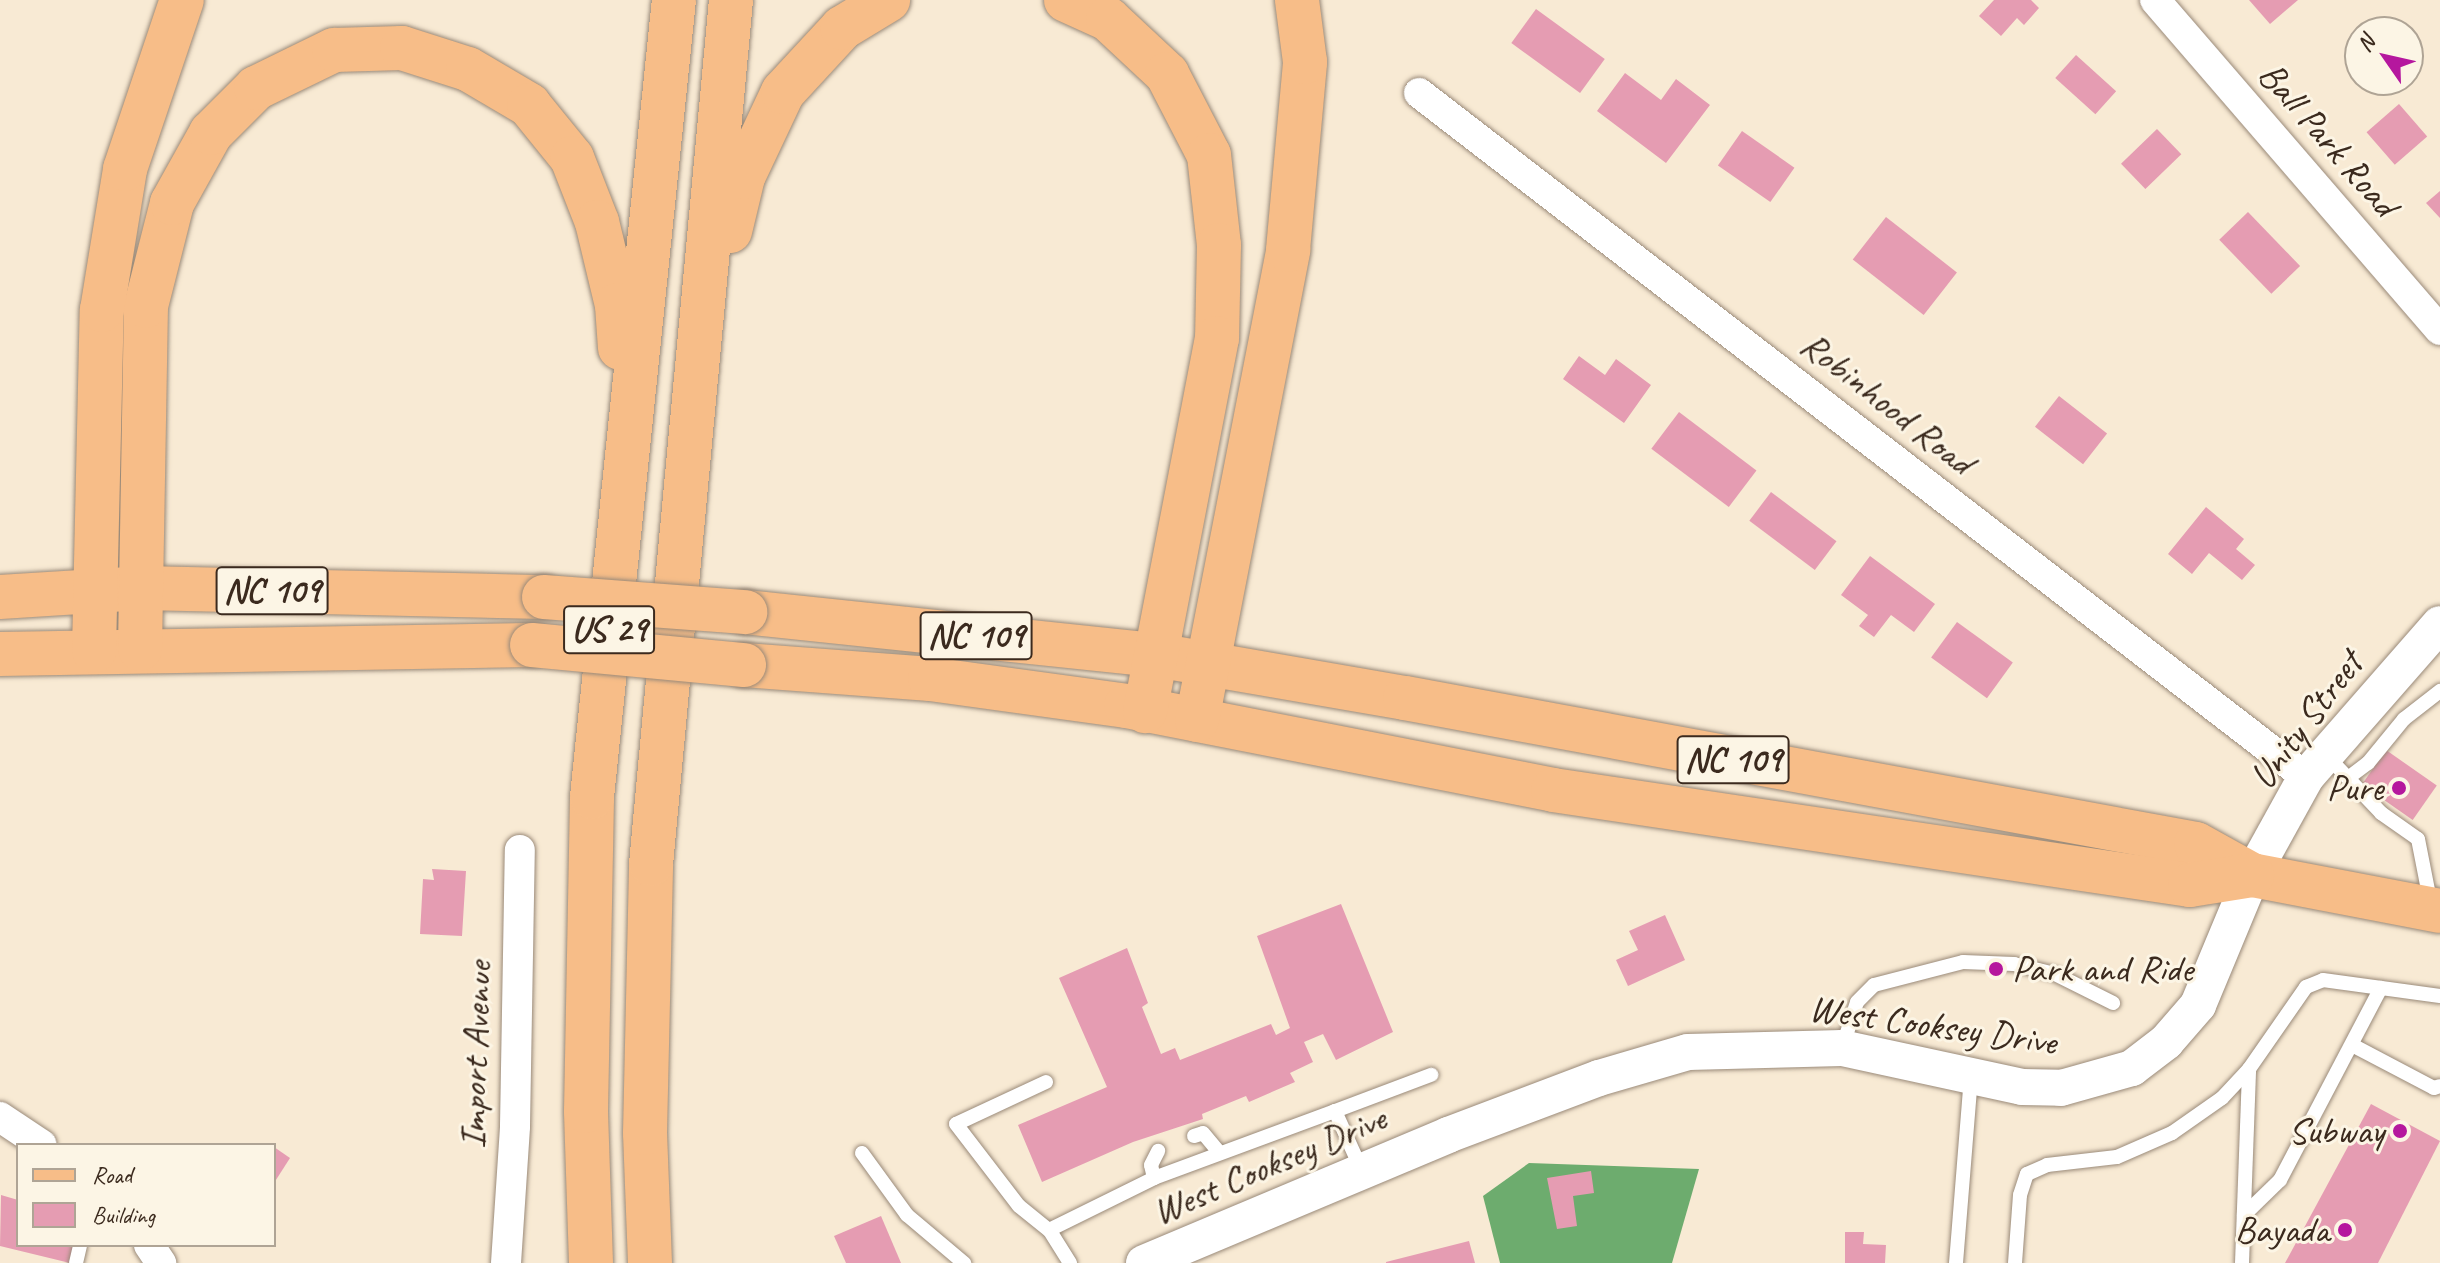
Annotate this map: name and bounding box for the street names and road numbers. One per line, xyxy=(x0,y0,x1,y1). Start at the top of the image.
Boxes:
street label: Ball Park Road xyxy=(2248,52,2408,226)
street label: Robinhood Road xyxy=(1792,322,1982,484)
road number: NC 109 xyxy=(214,559,330,623)
road number: US 29 xyxy=(563,598,655,662)
road number: NC 109 xyxy=(918,604,1034,668)
street label: Unity Street xyxy=(2240,642,2372,798)
road number: NC 109 xyxy=(1675,728,1791,792)
street label: Import Avenue xyxy=(449,961,501,1149)
street label: West Cooksey Drive xyxy=(1806,985,2060,1065)
street label: West Cooksey Drive xyxy=(1145,1095,1393,1235)

